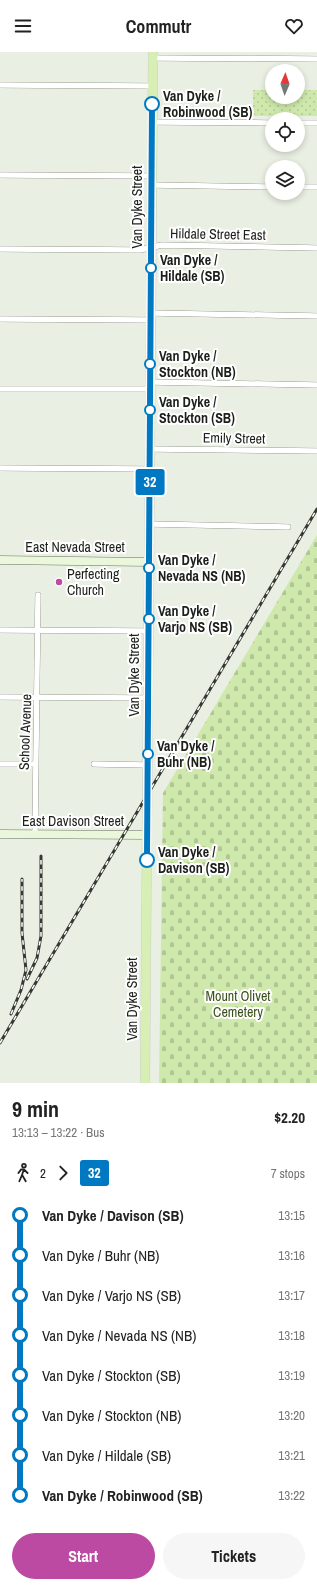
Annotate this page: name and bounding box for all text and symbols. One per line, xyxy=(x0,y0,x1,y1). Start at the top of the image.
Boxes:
text: Commutr xyxy=(126,14,191,39)
icon: menu xyxy=(12,15,34,37)
icon: heart xyxy=(283,15,305,37)
north arrow xyxy=(265,64,305,104)
map controls xyxy=(265,64,305,200)
place label: Van Dyke / Robinwood (SB) xyxy=(163,87,252,121)
marker: Van Dyke / Robinwood (SB) xyxy=(144,96,160,112)
button: locate xyxy=(265,112,305,152)
button: layers xyxy=(265,160,305,200)
street label: Van Dyke Street xyxy=(128,166,146,248)
street label: Hildale Street East xyxy=(170,224,266,244)
place label: Van Dyke / Hildale (SB) xyxy=(160,251,225,285)
marker: Van Dyke / Hildale (SB) xyxy=(145,262,157,274)
place label: Van Dyke / Stockton (NB) xyxy=(159,347,236,381)
marker: Van Dyke / Stockton (NB) xyxy=(144,358,156,370)
place label: Van Dyke / Stockton (SB) xyxy=(159,393,235,427)
marker: Van Dyke / Stockton (SB) xyxy=(144,404,156,416)
street label: Emily Street xyxy=(203,428,265,448)
line badge: 32 xyxy=(132,469,168,495)
text: 32 xyxy=(144,473,156,491)
street label: East Nevada Street xyxy=(25,538,125,556)
place label: Van Dyke / Nevada NS (NB) xyxy=(158,551,246,585)
marker: Van Dyke / Nevada NS (NB) xyxy=(143,562,155,574)
place label: Perfecting Church xyxy=(67,565,120,599)
marker: Perfecting Church xyxy=(54,577,64,587)
place label: Van Dyke / Varjo NS (SB) xyxy=(158,602,232,636)
marker: Van Dyke / Varjo NS (SB) xyxy=(143,613,155,625)
street label: Van Dyke Street xyxy=(125,634,143,716)
street label: School Avenue xyxy=(15,694,35,770)
place label: Van Dyke / Buhr (NB) xyxy=(157,737,215,771)
marker: Van Dyke / Buhr (NB) xyxy=(142,748,154,760)
street label: East Davison Street xyxy=(22,812,124,830)
place label: Van Dyke / Davison (SB) xyxy=(158,843,230,877)
marker: Van Dyke / Davison (SB) xyxy=(139,852,155,868)
street label: Van Dyke Street xyxy=(123,958,141,1040)
park label: Mount Olivet Cemetery xyxy=(205,987,271,1021)
text: 9 min xyxy=(12,1094,59,1124)
text: $2.20 xyxy=(274,1107,305,1128)
text: 13:13 – 13:22 · Bus xyxy=(12,1124,104,1141)
icon: walk xyxy=(12,1162,34,1184)
icon: forward xyxy=(52,1162,74,1184)
text: 32 xyxy=(88,1164,101,1182)
text: 2 xyxy=(40,1165,46,1182)
text: 7 stops xyxy=(271,1165,305,1182)
text: Van Dyke / Davison (SB) xyxy=(42,1205,184,1226)
text: 13:15 xyxy=(278,1207,305,1224)
text: Van Dyke / Buhr (NB) xyxy=(42,1245,159,1266)
text: 13:16 xyxy=(278,1247,305,1264)
text: Van Dyke / Varjo NS (SB) xyxy=(42,1285,181,1306)
text: 13:17 xyxy=(278,1287,305,1304)
text: Van Dyke / Nevada NS (NB) xyxy=(42,1325,196,1346)
text: 13:18 xyxy=(278,1327,305,1344)
text: Van Dyke / Stockton (SB) xyxy=(42,1365,181,1386)
text: 13:19 xyxy=(278,1367,305,1384)
text: Van Dyke / Stockton (NB) xyxy=(42,1405,181,1426)
text: 13:20 xyxy=(278,1407,305,1424)
text: Van Dyke / Hildale (SB) xyxy=(42,1445,171,1466)
text: 13:21 xyxy=(278,1447,305,1464)
text: Van Dyke / Robinwood (SB) xyxy=(42,1485,203,1506)
text: 13:22 xyxy=(278,1487,305,1504)
button: Start xyxy=(12,1533,155,1579)
button: Tickets xyxy=(163,1533,305,1579)

